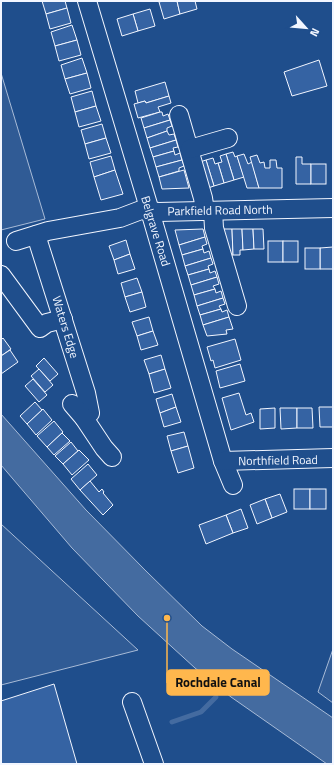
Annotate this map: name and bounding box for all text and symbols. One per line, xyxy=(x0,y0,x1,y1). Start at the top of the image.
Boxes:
north arrow xyxy=(286,8,326,48)
text: N xyxy=(306,26,324,40)
street label: Belgrave Road xyxy=(136,193,176,269)
street label: Parkfield Road North xyxy=(167,200,273,220)
street label: Waters Edge xyxy=(48,294,84,360)
street label: Northfield Road xyxy=(238,450,318,470)
callout: Rochdale Canal xyxy=(167,670,269,695)
text: Rochdale Canal xyxy=(175,672,261,692)

